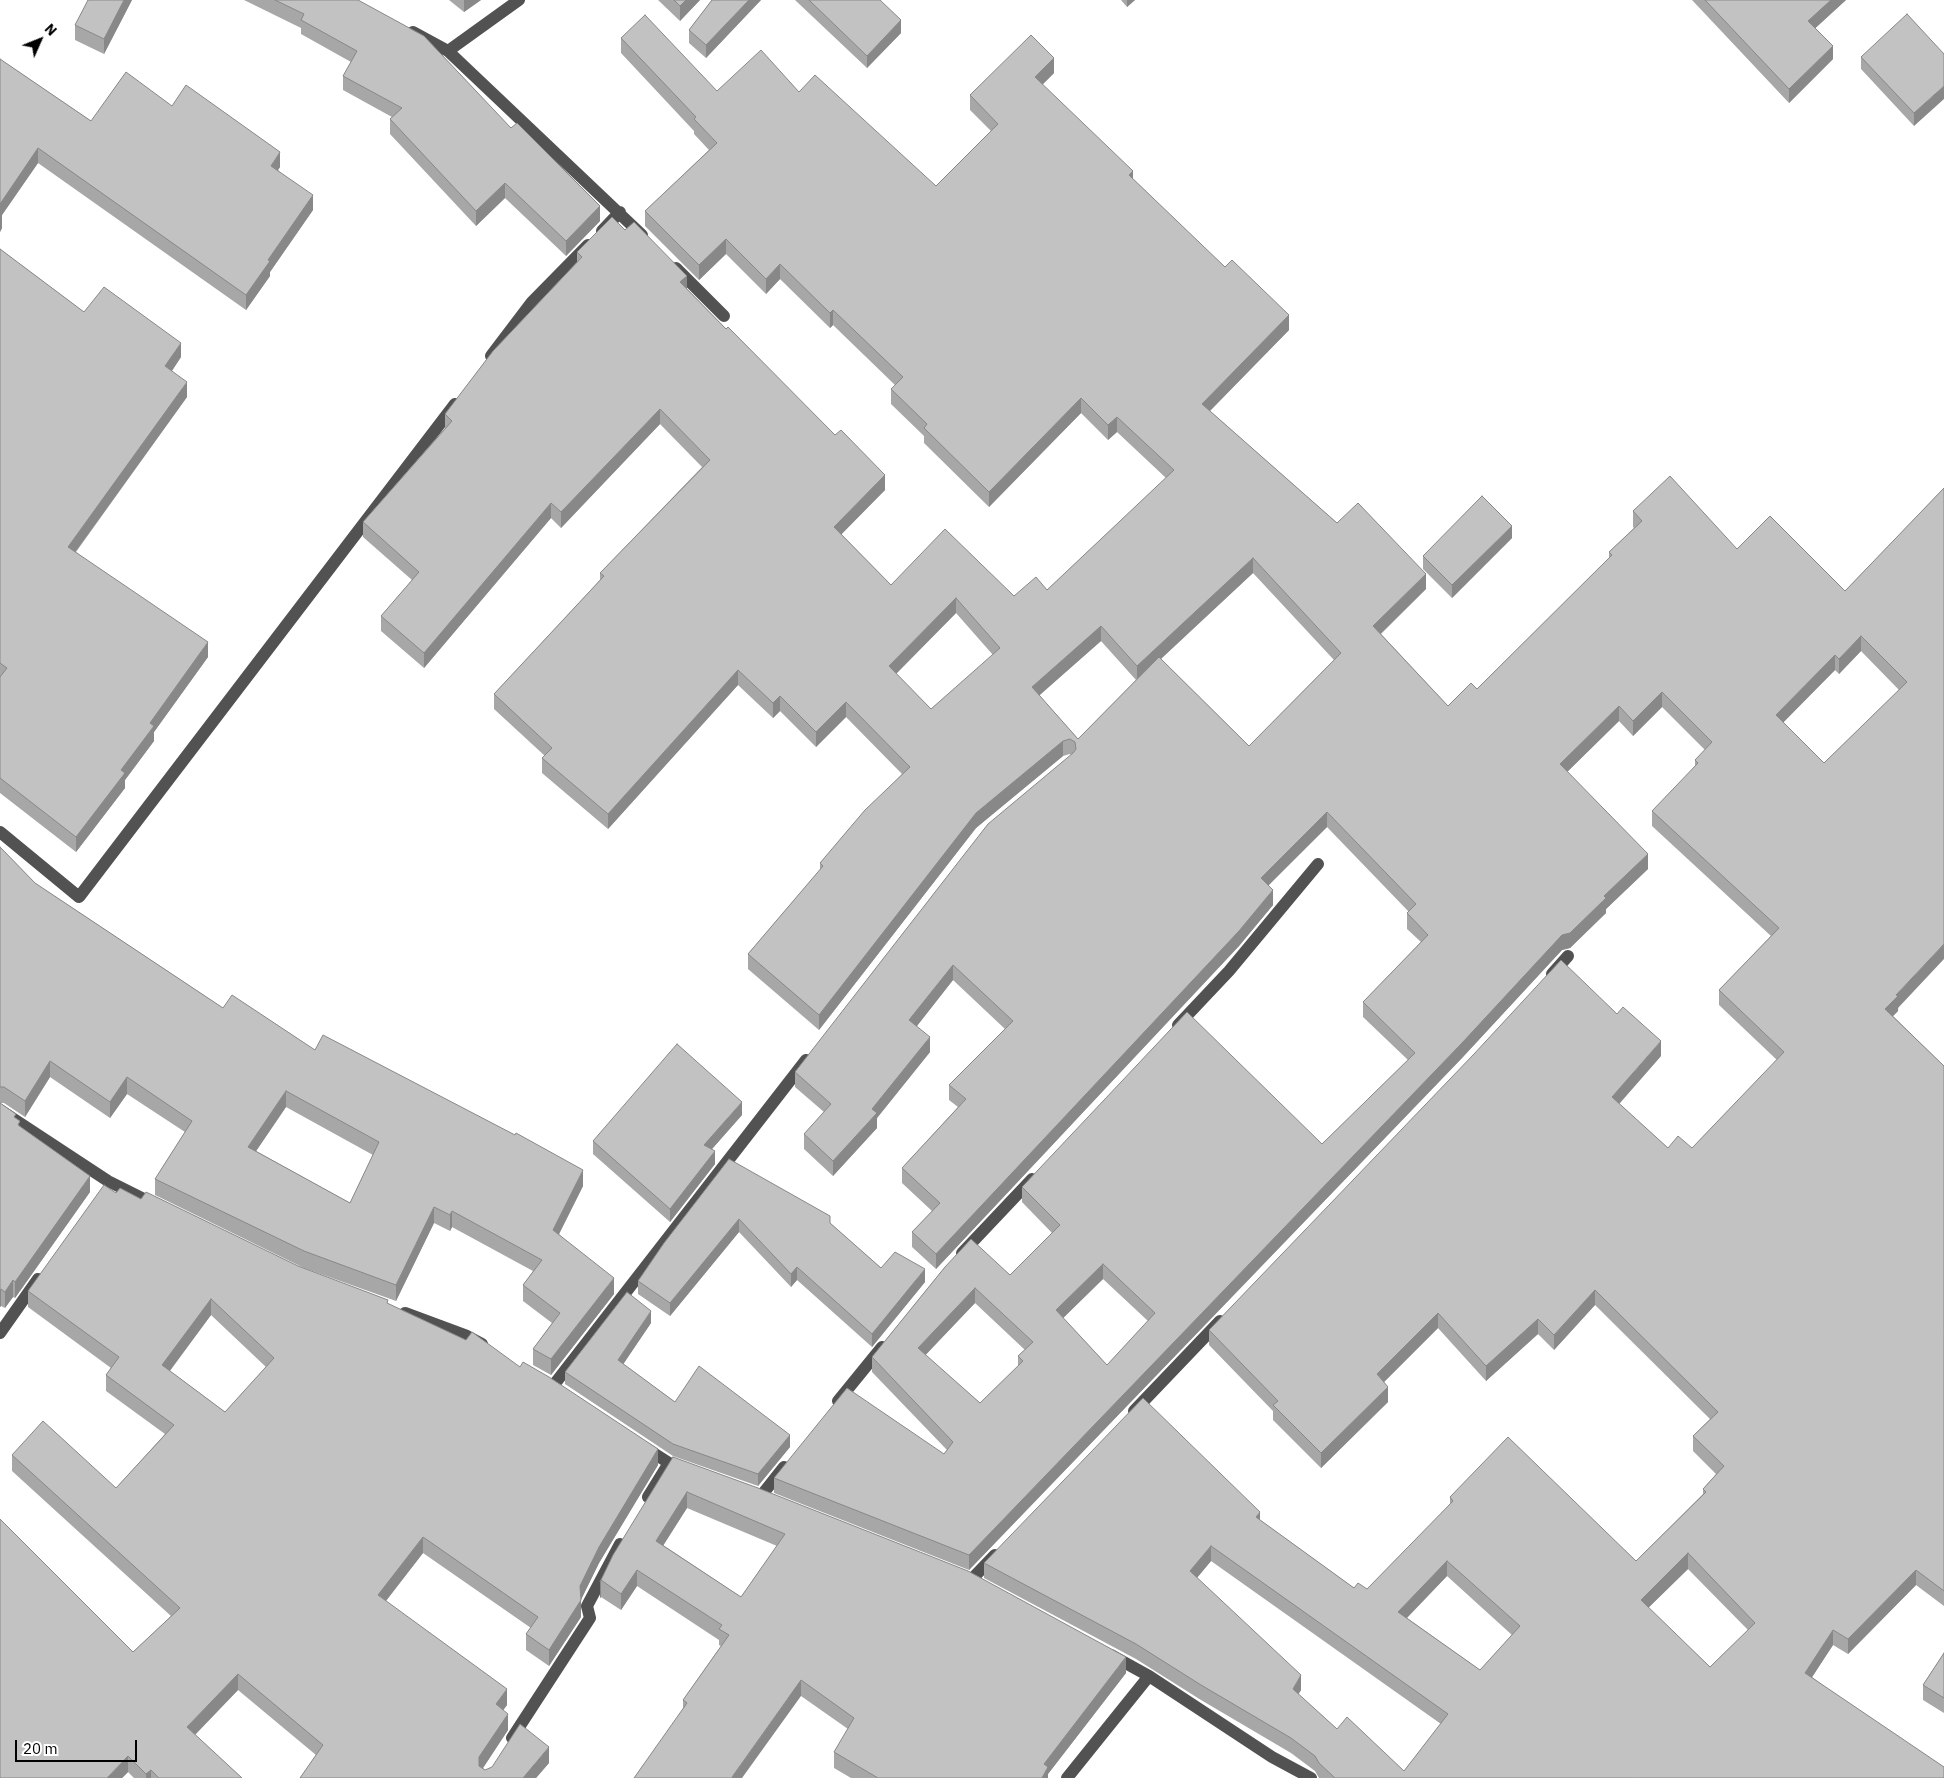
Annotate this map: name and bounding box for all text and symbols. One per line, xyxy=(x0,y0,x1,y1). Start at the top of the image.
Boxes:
north arrow xyxy=(15,15,65,65)
text: N xyxy=(41,20,61,39)
scale bar xyxy=(18,1730,140,1762)
text: 20 m xyxy=(23,1739,58,1758)

